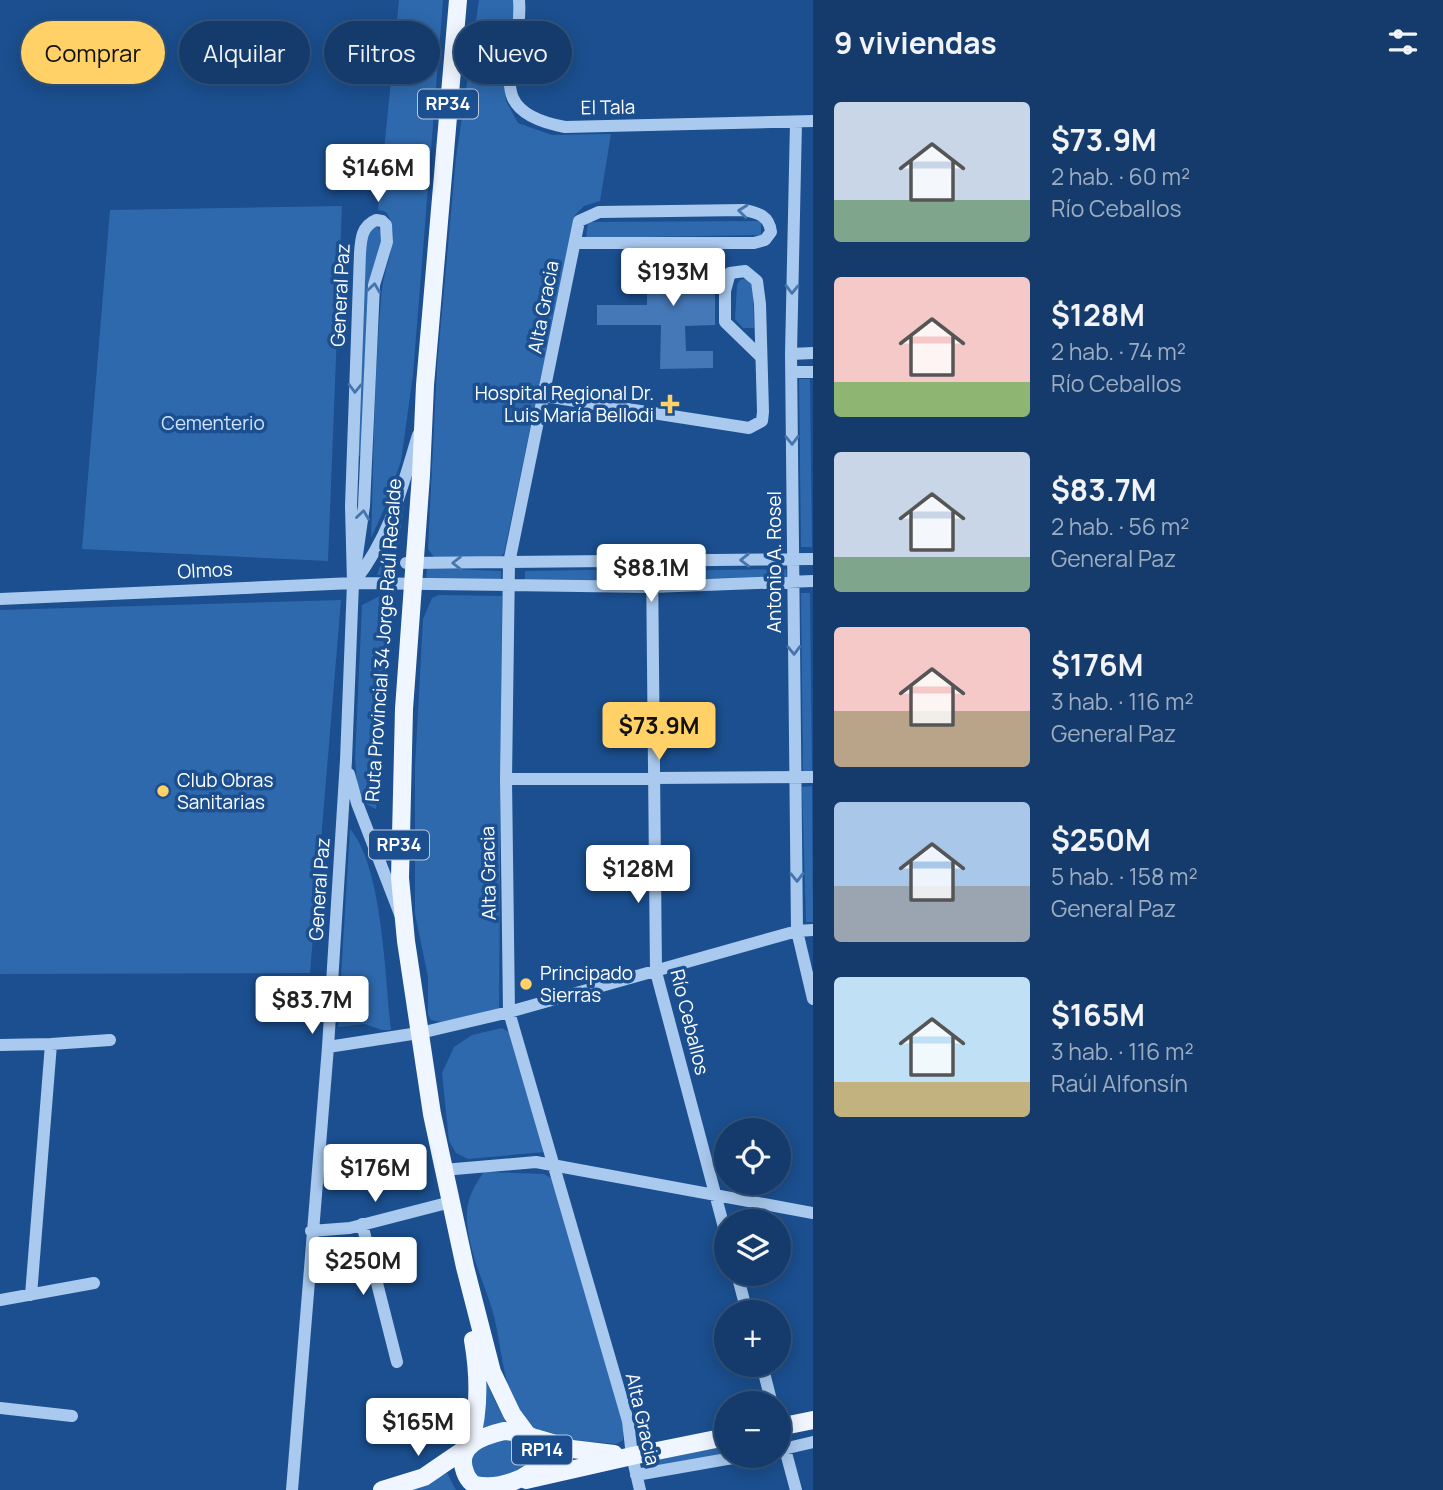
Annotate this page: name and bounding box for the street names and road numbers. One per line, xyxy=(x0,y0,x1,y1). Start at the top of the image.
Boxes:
road number: RP34 xyxy=(418,90,478,119)
street label: El Tala xyxy=(580,94,636,120)
street label: General Paz xyxy=(324,243,356,347)
street label: Alta Gracia xyxy=(521,258,565,356)
street label: Ruta Provincial 34 Jorge Raúl Recalde xyxy=(359,477,407,803)
street label: Antonio A. Rosel xyxy=(761,491,787,633)
street label: Olmos xyxy=(177,556,233,584)
street label: Alta Gracia xyxy=(474,826,502,920)
road number: RP34 xyxy=(369,830,429,860)
street label: General Paz xyxy=(302,836,336,942)
street label: Río Ceballos xyxy=(664,966,716,1078)
street label: Alta Gracia xyxy=(620,1370,666,1468)
road number: RP14 xyxy=(512,1436,572,1464)

